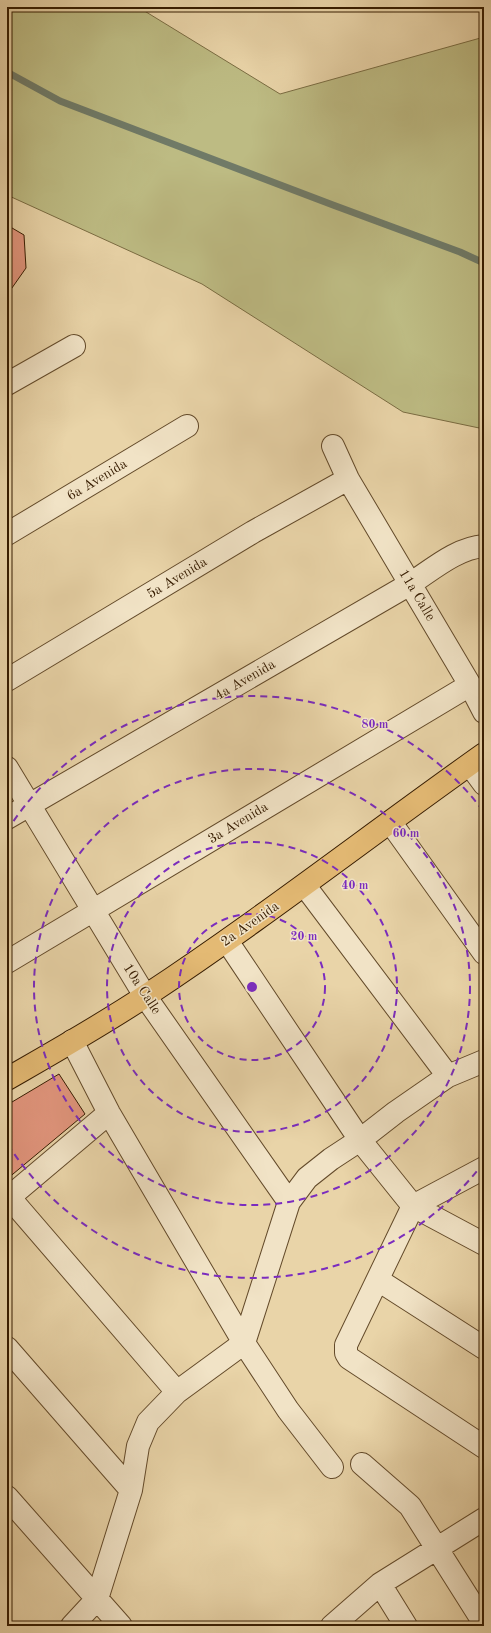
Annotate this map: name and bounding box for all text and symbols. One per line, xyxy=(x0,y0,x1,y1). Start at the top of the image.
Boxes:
street label: 6a Avenida xyxy=(64,457,130,503)
street label: 5a Avenida xyxy=(144,555,210,601)
street label: 11a Calle xyxy=(396,567,438,623)
street label: 4a Avenida xyxy=(212,657,278,703)
text: 80 m xyxy=(362,719,389,731)
street label: 3a Avenida xyxy=(205,800,271,846)
text: 60 m xyxy=(393,828,420,840)
text: 40 m xyxy=(342,880,369,892)
street label: 2a Avenida xyxy=(218,899,282,949)
text: 20 m xyxy=(291,931,318,943)
street label: 10a Calle xyxy=(121,961,163,1017)
centre of rings xyxy=(245,980,259,994)

